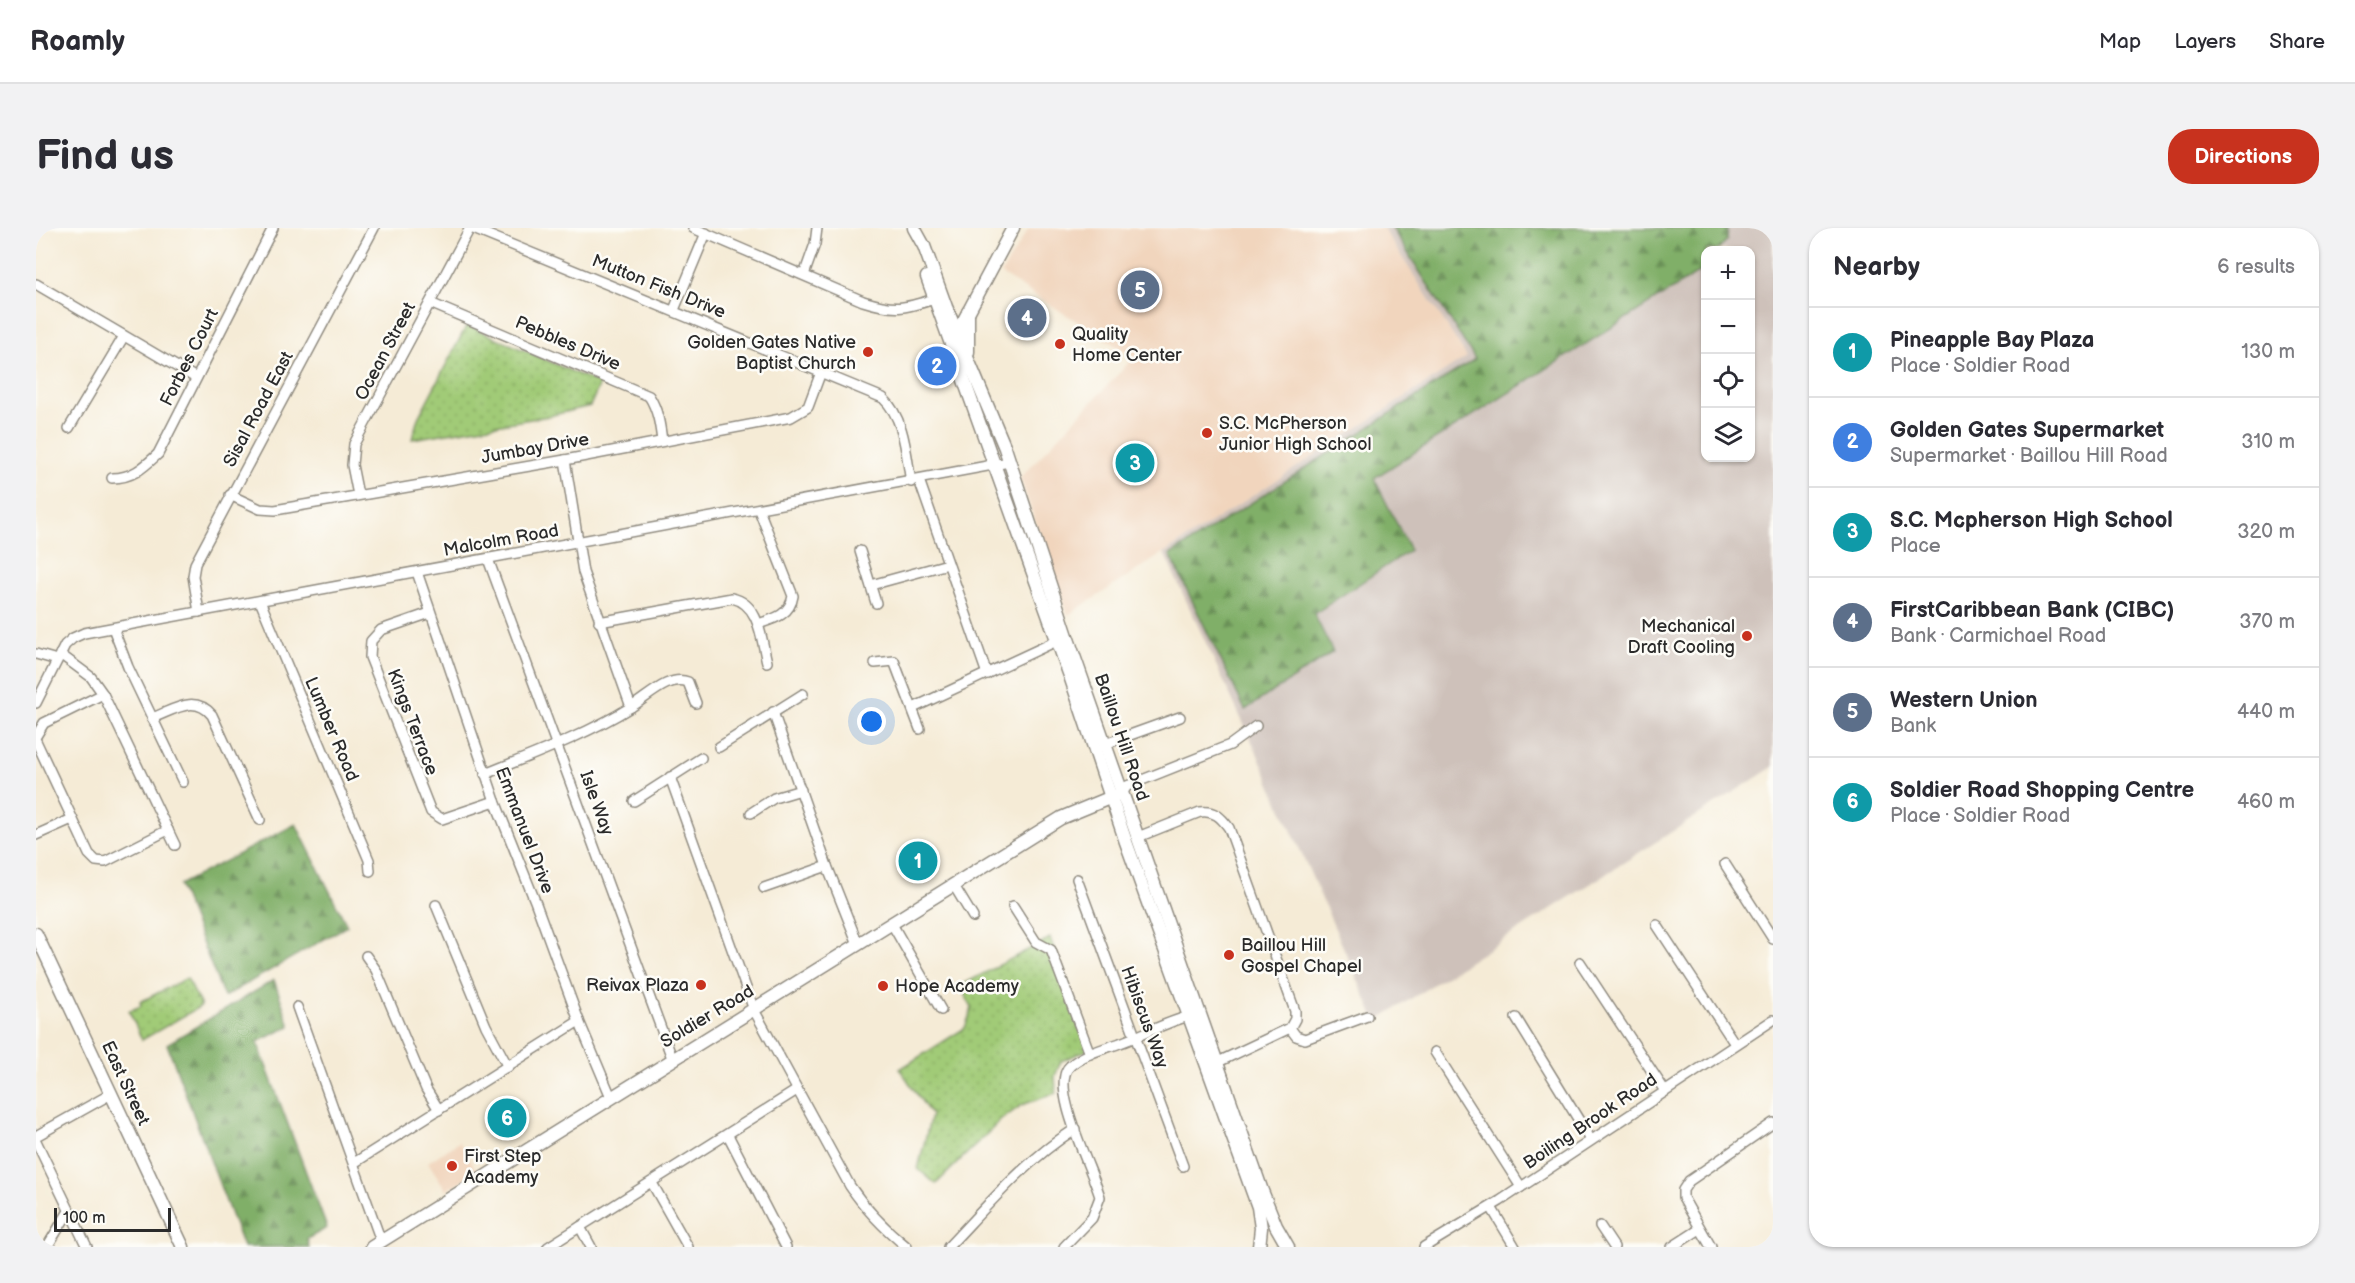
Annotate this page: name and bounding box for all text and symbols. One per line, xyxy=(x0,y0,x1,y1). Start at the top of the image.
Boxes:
text: Roamly xyxy=(30,25,125,58)
text: Map xyxy=(2099,29,2141,54)
text: Layers xyxy=(2174,29,2236,54)
text: Share xyxy=(2269,29,2325,54)
button: Directions xyxy=(2168,129,2319,184)
text: Find us xyxy=(36,131,174,182)
map controls xyxy=(1701,246,1755,462)
button: + xyxy=(1701,246,1755,300)
street label: Mutton Fish Drive xyxy=(589,250,729,323)
text: Nearby xyxy=(1833,252,1920,283)
text: 6 results xyxy=(2217,255,2295,279)
pin: 5 xyxy=(1120,268,1160,312)
pin: 4 xyxy=(1008,296,1046,340)
street label: Ocean Street xyxy=(351,298,420,404)
button: − xyxy=(1701,300,1755,354)
street label: Forbes Court xyxy=(156,305,223,409)
street label: Pebbles Drive xyxy=(512,312,624,375)
place label: Quality Home Center xyxy=(1072,324,1182,366)
text: Pineapple Bay Plaza xyxy=(1890,327,2094,354)
place label: Golden Gates Native Baptist Church xyxy=(687,332,856,374)
marker: Quality Home Center xyxy=(1053,337,1067,351)
text: 1 xyxy=(1848,340,1857,364)
text: 130 m xyxy=(2241,340,2295,364)
pin: 2 xyxy=(918,344,956,388)
marker: Golden Gates Native Baptist Church xyxy=(861,345,875,359)
street label: Sisal Road East xyxy=(219,347,298,471)
button: locate xyxy=(1701,354,1755,408)
text: Place · Soldier Road xyxy=(1890,354,2070,378)
button: layers xyxy=(1701,408,1755,462)
place label: S.C. McPherson Junior High School xyxy=(1219,413,1371,455)
text: Golden Gates Supermarket xyxy=(1890,417,2164,444)
marker: S.C. McPherson Junior High School xyxy=(1200,426,1214,440)
street label: Jumbay Drive xyxy=(480,429,591,468)
text: 2 xyxy=(1847,430,1858,454)
text: 310 m xyxy=(2241,430,2295,454)
pin: 3 xyxy=(1116,440,1154,486)
text: Supermarket · Baillou Hill Road xyxy=(1890,444,2168,468)
text: S.C. Mcpherson High School xyxy=(1890,507,2173,534)
street label: Malcolm Road xyxy=(442,520,560,561)
text: 3 xyxy=(1847,520,1858,544)
text: 320 m xyxy=(2237,520,2295,544)
text: Place xyxy=(1890,534,1941,558)
text: FirstCaribbean Bank (CIBC) xyxy=(1890,597,2174,624)
text: 4 xyxy=(1847,610,1858,634)
text: 370 m xyxy=(2239,610,2295,634)
place label: Mechanical Draft Cooling xyxy=(1628,616,1735,658)
text: Bank · Carmichael Road xyxy=(1890,624,2106,648)
marker: Mechanical Draft Cooling xyxy=(1740,629,1754,643)
street label: Kings Terrace xyxy=(383,666,443,779)
street label: Baillou Hill Road xyxy=(1090,671,1153,804)
street label: Lumber Road xyxy=(300,674,363,784)
text: Western Union xyxy=(1890,687,2038,714)
text: 5 xyxy=(1847,700,1858,724)
text: 440 m xyxy=(2237,700,2295,724)
your location xyxy=(857,707,886,736)
text: Bank xyxy=(1890,714,1936,738)
street label: Emmanuel Drive xyxy=(491,764,558,897)
street label: Isle Way xyxy=(575,768,618,839)
text: Soldier Road Shopping Centre xyxy=(1890,777,2194,804)
text: 6 xyxy=(1846,790,1859,814)
text: 460 m xyxy=(2237,790,2295,814)
text: Place · Soldier Road xyxy=(1890,804,2070,828)
pin: 1 xyxy=(898,838,938,884)
place label: Baillou Hill Gospel Chapel xyxy=(1241,935,1362,977)
marker: Baillou Hill Gospel Chapel xyxy=(1222,948,1236,962)
street label: Hibiscus Way xyxy=(1116,963,1173,1072)
place label: Reivax Plaza xyxy=(586,975,689,996)
place label: Hope Academy xyxy=(895,976,1020,997)
marker: Reivax Plaza xyxy=(694,978,708,992)
marker: Hope Academy xyxy=(876,979,890,993)
street label: Soldier Road xyxy=(657,980,758,1052)
street label: East Street xyxy=(97,1038,154,1129)
street label: Boiling Brook Road xyxy=(1520,1069,1661,1174)
pin: 6 xyxy=(488,1096,526,1140)
place label: First Step Academy xyxy=(464,1146,541,1188)
marker: First Step Academy xyxy=(445,1159,459,1173)
scale bar xyxy=(54,1205,171,1232)
text: 100 m xyxy=(63,1209,106,1228)

